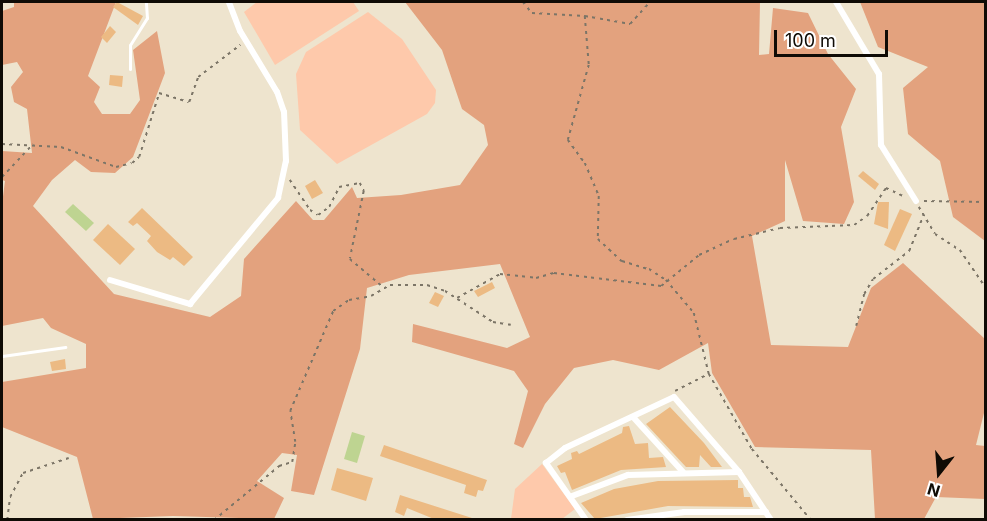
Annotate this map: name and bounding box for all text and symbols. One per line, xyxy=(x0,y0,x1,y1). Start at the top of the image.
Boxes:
scale bar xyxy=(777,18,891,56)
text: 100 m xyxy=(785,30,836,51)
north arrow xyxy=(909,443,969,503)
text: N xyxy=(925,479,943,502)

